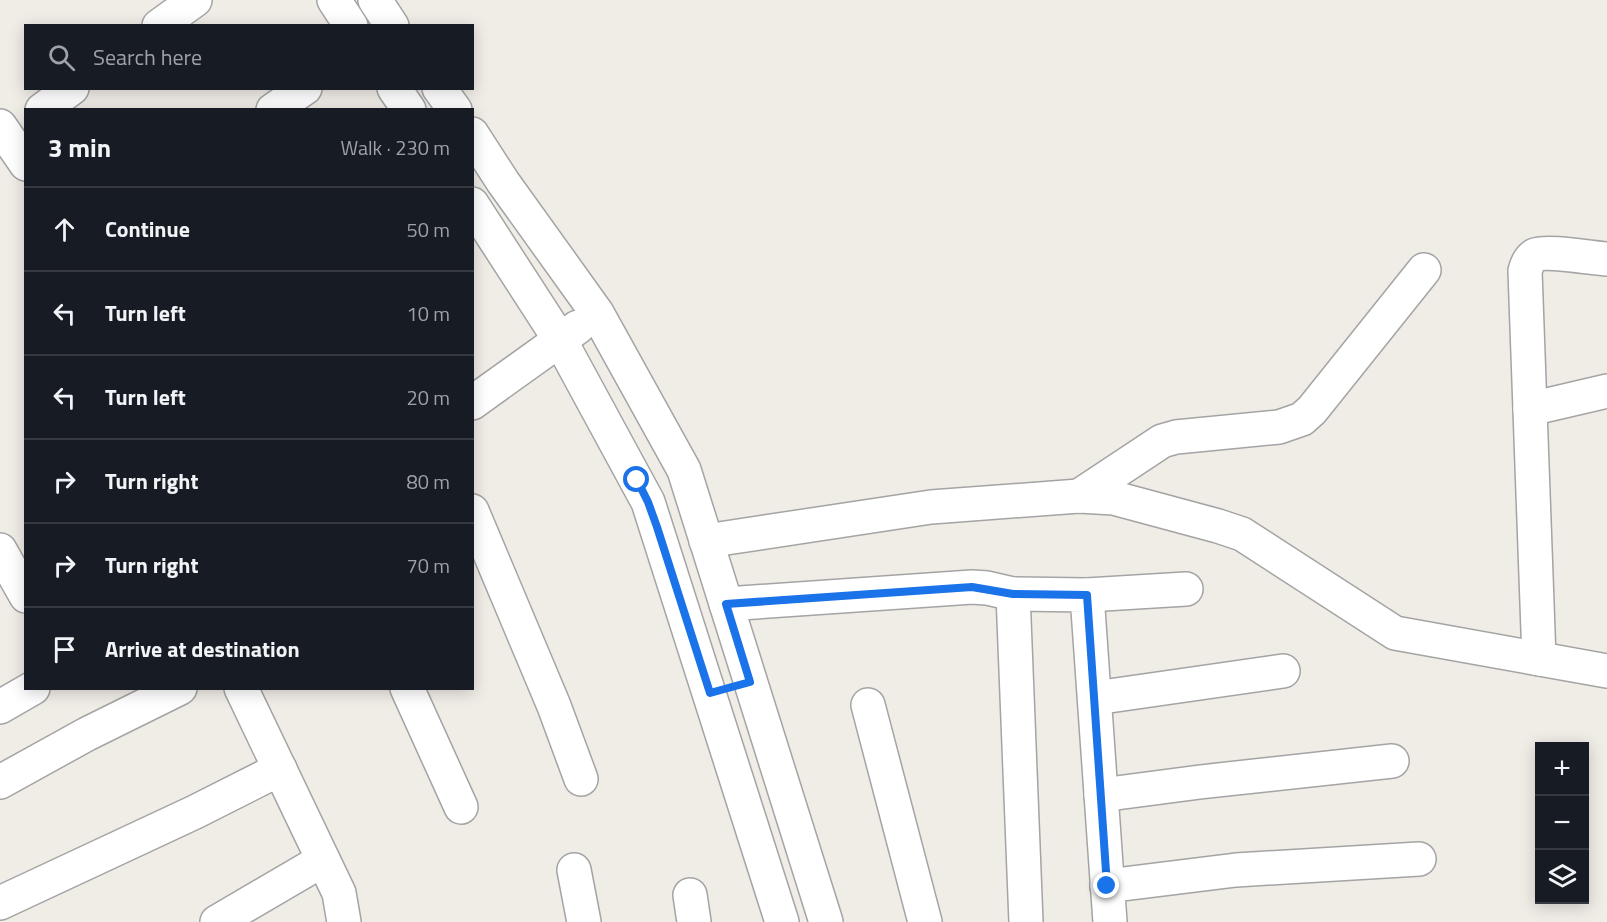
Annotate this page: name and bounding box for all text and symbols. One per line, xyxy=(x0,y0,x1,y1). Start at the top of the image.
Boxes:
search box xyxy=(24,24,474,90)
text: Search here xyxy=(93,40,202,74)
icon: search xyxy=(45,41,78,74)
text: 3 min xyxy=(48,128,111,167)
text: Walk · 230 m xyxy=(341,132,450,163)
text: Continue xyxy=(105,212,190,246)
icon: ahead xyxy=(48,213,81,246)
text: 50 m xyxy=(406,214,450,245)
text: Turn left xyxy=(105,296,186,330)
icon: left xyxy=(48,297,81,330)
text: 10 m xyxy=(406,298,450,329)
text: Turn left xyxy=(105,380,186,414)
icon: left xyxy=(48,381,81,414)
text: 20 m xyxy=(406,382,450,413)
text: Turn right xyxy=(105,464,199,498)
icon: right xyxy=(48,465,81,498)
text: 80 m xyxy=(406,466,450,497)
route start xyxy=(623,466,649,492)
text: Turn right xyxy=(105,548,199,582)
icon: right xyxy=(48,549,81,582)
text: 70 m xyxy=(406,550,450,581)
text: Arrive at destination xyxy=(105,632,300,666)
icon: arrive xyxy=(48,633,81,666)
map controls xyxy=(1535,742,1589,904)
button: + xyxy=(1535,742,1589,796)
button: − xyxy=(1535,796,1589,850)
button: layers xyxy=(1535,850,1589,904)
route end xyxy=(1093,872,1119,898)

